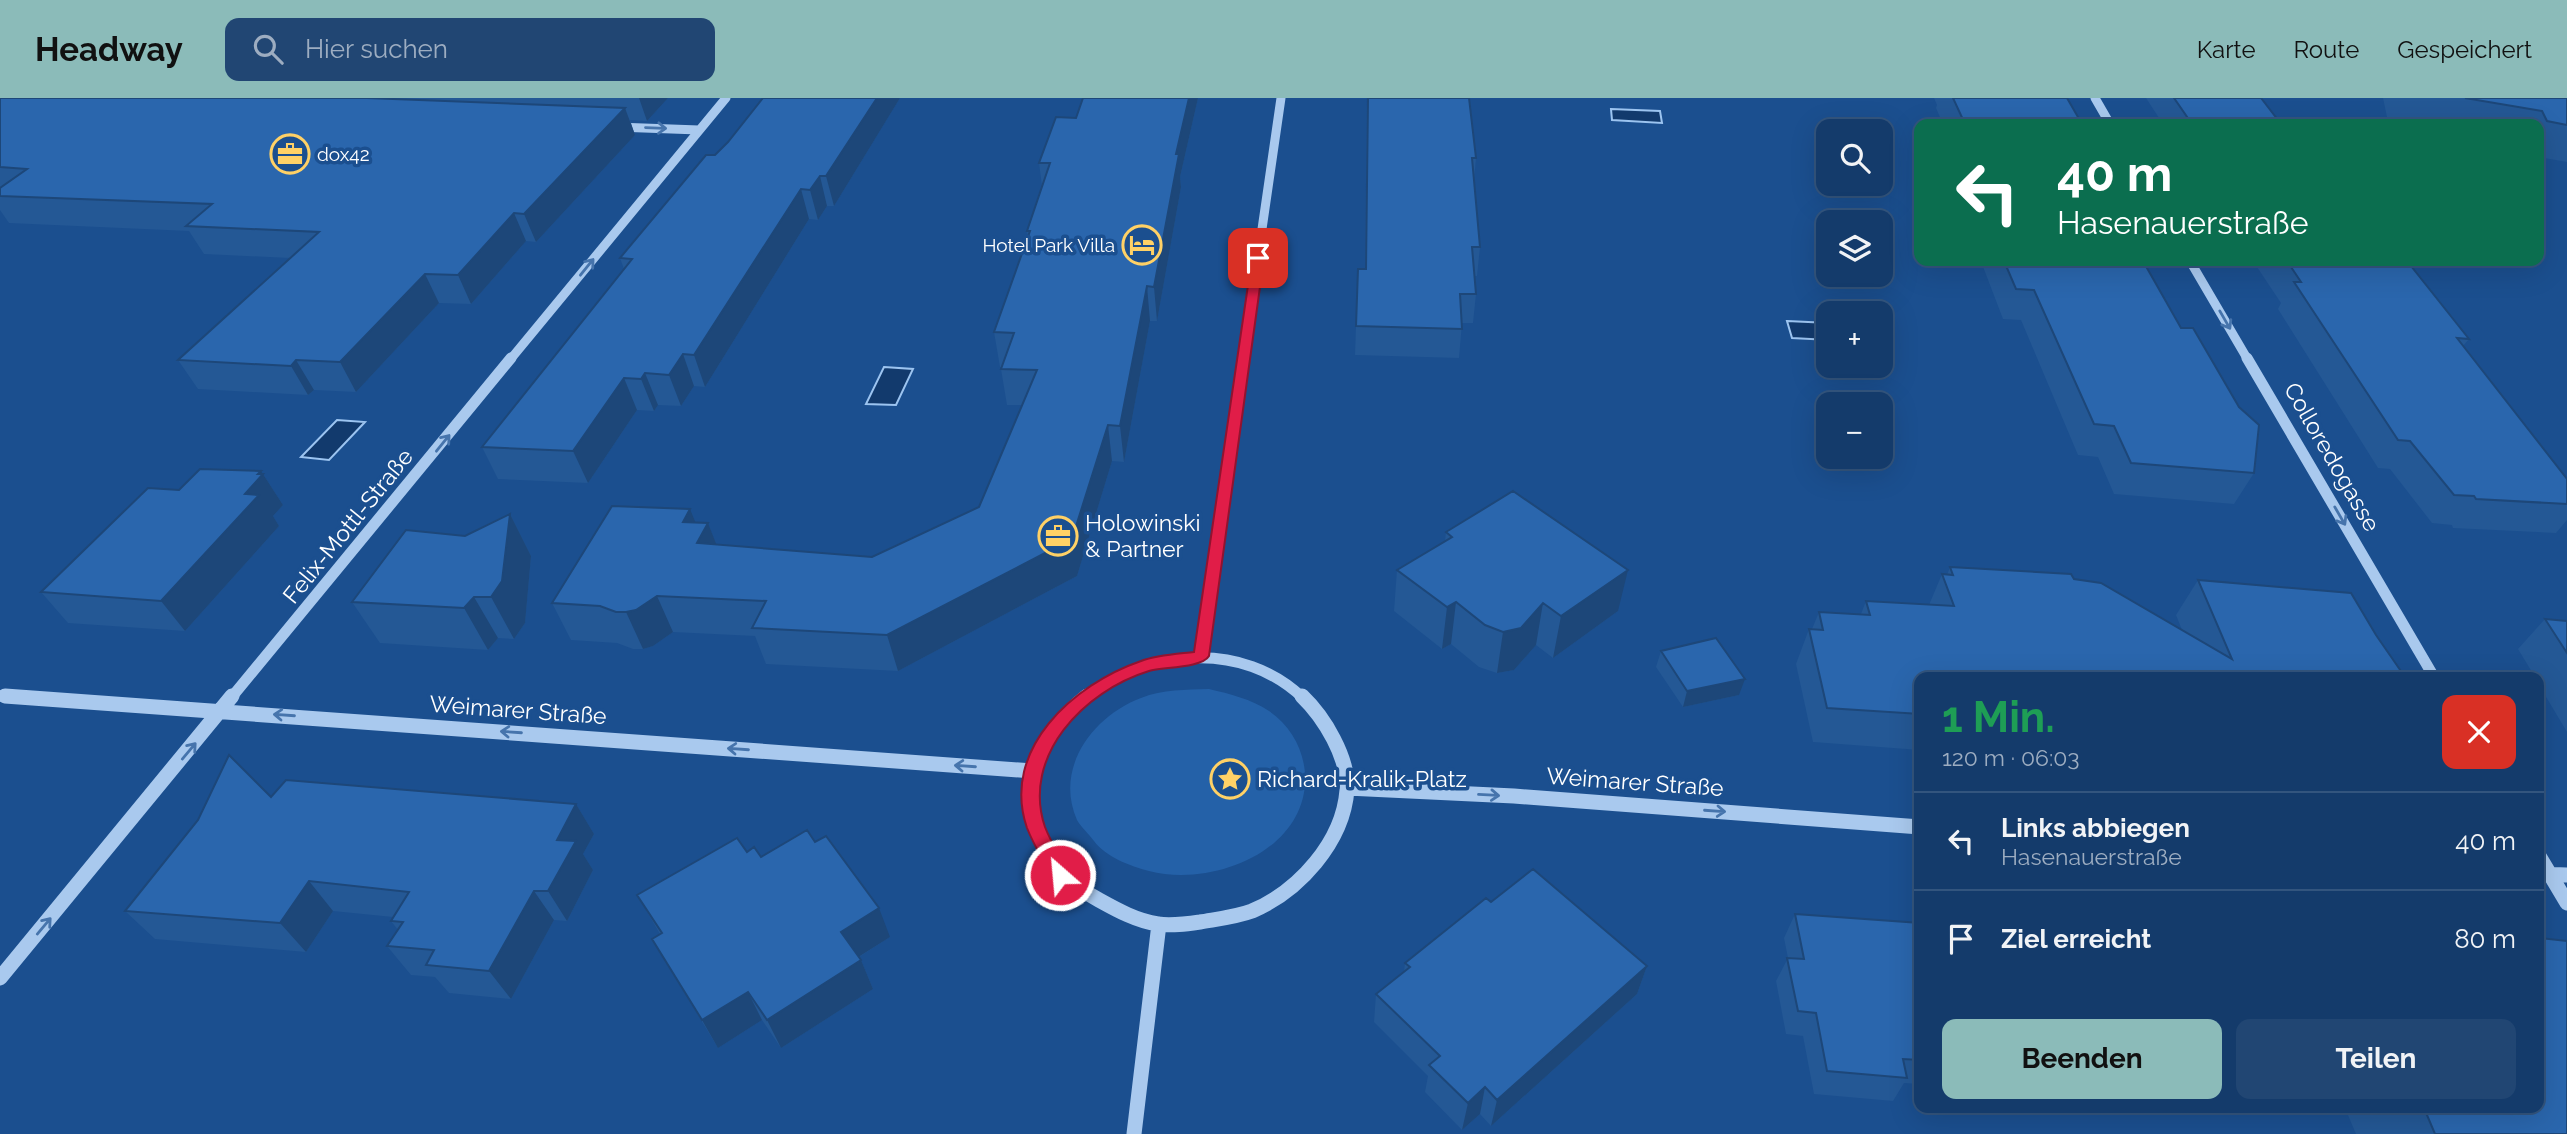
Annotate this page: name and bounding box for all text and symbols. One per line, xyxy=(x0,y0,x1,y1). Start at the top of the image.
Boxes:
search box xyxy=(225,18,715,81)
text: Headway xyxy=(35,30,183,69)
icon: search xyxy=(249,30,287,68)
text: Hier suchen xyxy=(305,34,448,64)
text: Karte xyxy=(2197,35,2256,64)
text: Route xyxy=(2294,35,2359,64)
text: Gespeichert xyxy=(2397,35,2532,64)
map controls xyxy=(1816,119,1893,469)
button: search xyxy=(1816,119,1893,196)
one-way arrow xyxy=(644,122,667,135)
office icon: dox42 xyxy=(269,133,311,175)
place label: dox42 xyxy=(317,143,370,165)
text: 40 m xyxy=(2057,145,2172,202)
icon: left xyxy=(1942,147,2033,238)
text: Hasenauerstraße xyxy=(2057,204,2308,241)
button: layers xyxy=(1816,210,1893,287)
hotel icon: Hotel Park Villa xyxy=(1121,224,1163,266)
pin xyxy=(1228,228,1288,288)
place label: Hotel Park Villa xyxy=(982,234,1115,256)
icon: arrive xyxy=(1239,239,1277,277)
one-way arrow xyxy=(579,258,595,276)
button: + xyxy=(1816,301,1893,378)
one-way arrow xyxy=(2218,309,2232,329)
street label: Colloredogasse xyxy=(2279,378,2386,536)
button: − xyxy=(1816,392,1893,469)
one-way arrow xyxy=(435,434,451,452)
street label: Felix-Mottl-Straße xyxy=(277,443,418,608)
one-way arrow xyxy=(2333,505,2347,525)
place label: Holowinski & Partner xyxy=(1085,509,1200,562)
office icon: Holowinski & Partner xyxy=(1037,515,1079,557)
street label: Weimarer Straße xyxy=(429,690,608,729)
text: 1 Min. xyxy=(1942,693,2055,742)
button: close xyxy=(2442,695,2516,769)
one-way arrow xyxy=(273,709,296,722)
one-way arrow xyxy=(500,725,523,738)
one-way arrow xyxy=(181,742,197,760)
one-way arrow xyxy=(727,742,750,755)
text: 120 m · 06:03 xyxy=(1942,744,2080,771)
place icon: Richard-Kralik-Platz xyxy=(1209,758,1251,800)
one-way arrow xyxy=(954,759,976,772)
street label: Weimarer Straße xyxy=(1546,762,1725,801)
place label: Richard-Kralik-Platz xyxy=(1257,765,1467,792)
one-way arrow xyxy=(1477,788,1500,801)
one-way arrow xyxy=(1704,805,1726,818)
text: Links abbiegen xyxy=(2001,813,2190,843)
icon: left xyxy=(1942,822,1980,860)
text: 40 m xyxy=(2455,826,2516,856)
position arrow xyxy=(1023,838,1097,912)
text: Hasenauerstraße xyxy=(2001,843,2182,870)
one-way arrow xyxy=(36,917,52,935)
icon: arrive xyxy=(1942,920,1980,958)
text: Ziel erreicht xyxy=(2001,924,2151,954)
text: 80 m xyxy=(2454,924,2516,954)
button: Beenden xyxy=(1942,1019,2222,1099)
button: Teilen xyxy=(2236,1019,2516,1099)

